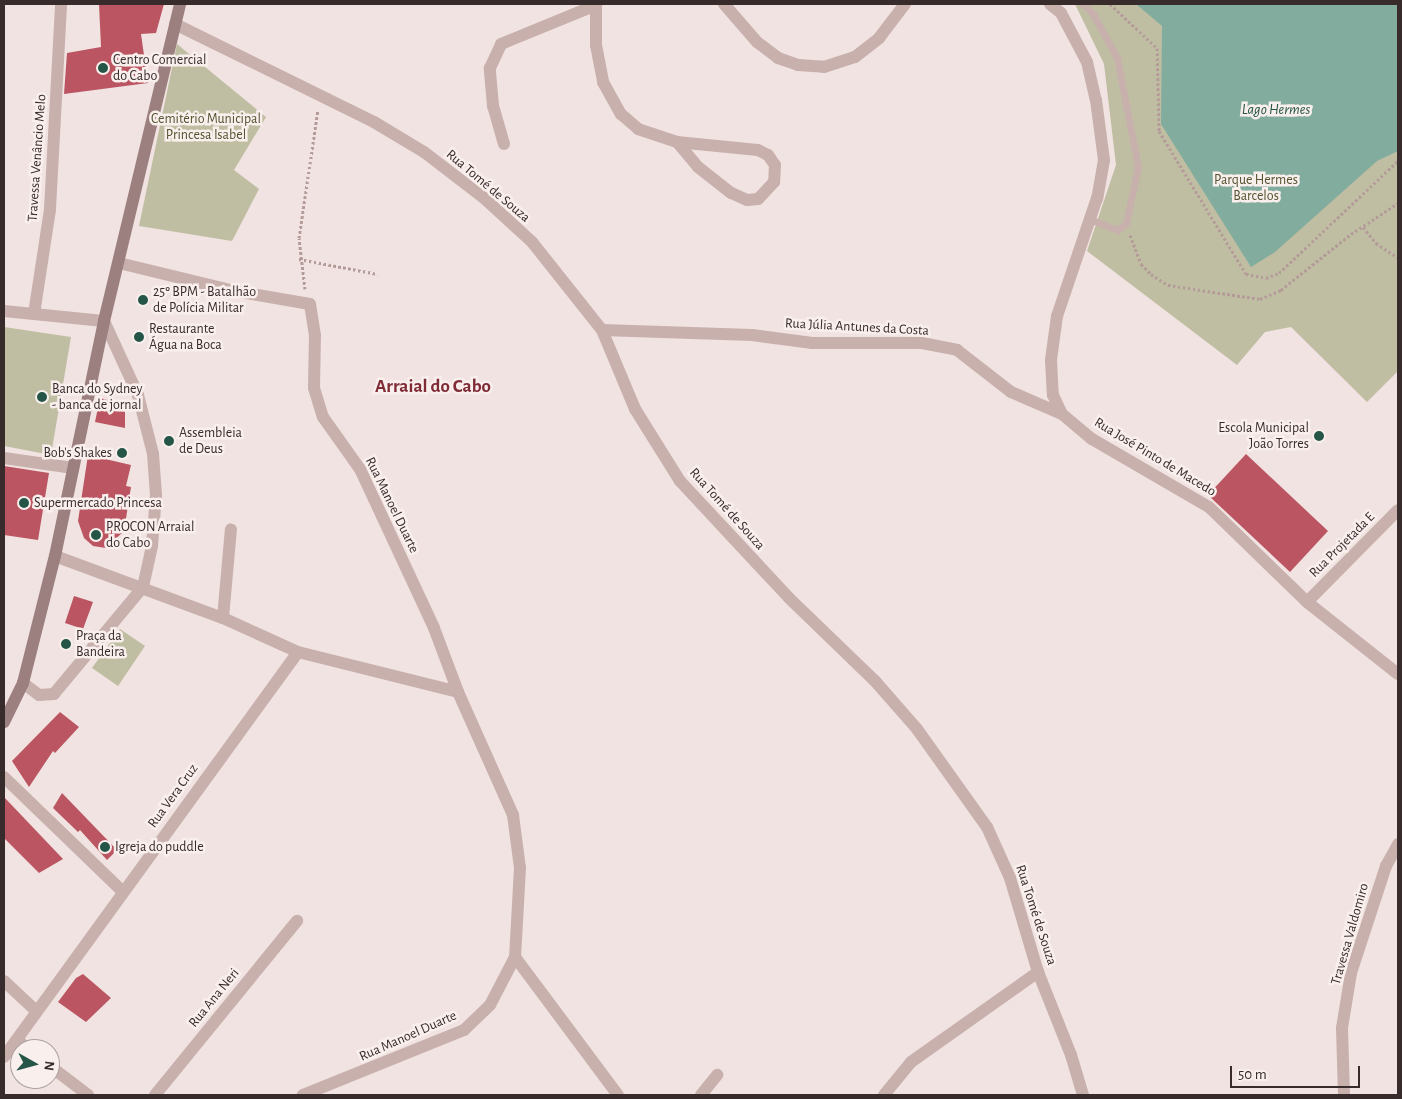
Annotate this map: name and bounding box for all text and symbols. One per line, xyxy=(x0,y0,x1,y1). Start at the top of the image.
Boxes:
place label: Centro Comercial do Cabo xyxy=(113,52,206,84)
marker: Centro Comercial do Cabo xyxy=(97,62,109,74)
street label: Travessa Venâncio Melo xyxy=(24,94,50,222)
water label: Lago Hermes xyxy=(1242,101,1310,119)
park label: Cemitério Municipal Princesa Isabel xyxy=(151,111,261,144)
street label: Rua Tomé de Souza xyxy=(443,146,533,226)
park label: Parque Hermes Barcelos xyxy=(1214,172,1298,204)
place label: 25º BPM - Batalhão de Polícia Militar xyxy=(153,284,256,316)
marker: 25º BPM - Batalhão de Polícia Militar xyxy=(137,294,149,306)
street label: Rua Júlia Antunes da Costa xyxy=(785,315,929,339)
place label: Restaurante Água na Boca xyxy=(149,321,222,354)
marker: Restaurante Água na Boca xyxy=(133,331,145,343)
district label: Arraial do Cabo xyxy=(375,376,491,398)
place label: Banca do Sydney - banca de jornal xyxy=(52,381,143,414)
marker: Banca do Sydney - banca de jornal xyxy=(36,391,48,403)
street label: Rua José Pinto de Macedo xyxy=(1091,414,1219,500)
place label: Escola Municipal João Torres xyxy=(1218,420,1309,452)
place label: Assembleia de Deus xyxy=(179,425,242,458)
marker: Escola Municipal João Torres xyxy=(1313,430,1325,442)
marker: Assembleia de Deus xyxy=(163,435,175,447)
place label: Bob's Shakes xyxy=(43,445,112,461)
marker: Bob's Shakes xyxy=(116,447,128,459)
street label: Rua Manoel Duarte xyxy=(361,454,423,556)
street label: Rua Tomé de Souza xyxy=(686,464,768,554)
place label: Supermercado Princesa xyxy=(34,495,162,511)
marker: Supermercado Princesa xyxy=(18,497,30,509)
street label: Rua Projetada E xyxy=(1306,509,1378,581)
place label: PROCON Arraial do Cabo xyxy=(106,519,194,552)
marker: PROCON Arraial do Cabo xyxy=(90,529,102,541)
place label: Praça da Bandeira xyxy=(76,628,125,660)
marker: Praça da Bandeira xyxy=(60,638,72,650)
street label: Rua Vera Cruz xyxy=(144,761,202,831)
place label: Igreja do puddle xyxy=(115,839,204,855)
marker: Igreja do puddle xyxy=(99,841,111,853)
street label: Rua Tomé de Souza xyxy=(1012,863,1060,967)
street label: Travessa Valdomiro xyxy=(1327,881,1373,987)
street label: Rua Ana Neri xyxy=(185,965,243,1031)
street label: Rua Manoel Duarte xyxy=(357,1007,459,1065)
north arrow xyxy=(10,1039,60,1089)
scale bar xyxy=(1232,1056,1362,1088)
text: N xyxy=(41,1060,56,1071)
text: 50 m xyxy=(1238,1067,1267,1082)

